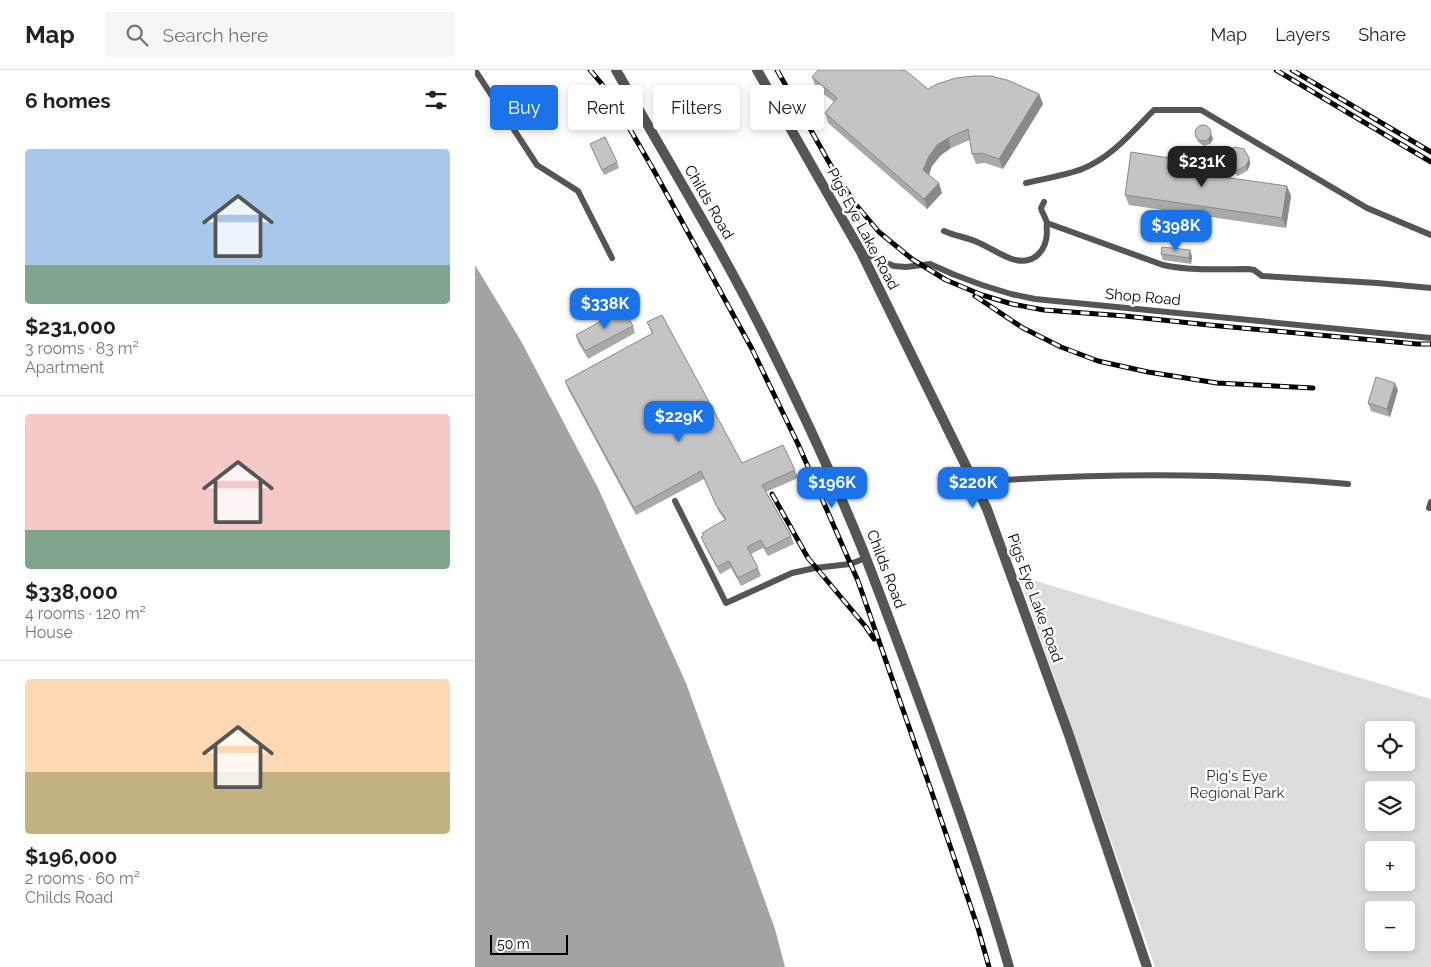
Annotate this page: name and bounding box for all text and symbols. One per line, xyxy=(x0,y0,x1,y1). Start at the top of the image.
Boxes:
search box xyxy=(105,12,455,57)
text: Map xyxy=(25,20,75,49)
icon: search xyxy=(123,21,151,49)
text: Search here xyxy=(163,24,268,46)
text: Map xyxy=(1211,24,1247,45)
text: Layers xyxy=(1275,24,1330,45)
text: Share xyxy=(1358,24,1406,45)
chip: Buy xyxy=(490,85,558,130)
chip: Rent xyxy=(568,85,643,130)
chip: Filters xyxy=(653,85,740,130)
chip: New xyxy=(750,85,824,130)
icon: filters xyxy=(422,86,450,114)
text: 6 homes xyxy=(25,88,111,113)
pin: $231K xyxy=(1167,146,1237,188)
text: $231K xyxy=(1179,152,1225,171)
street label: Childs Road xyxy=(681,162,737,242)
street label: Pigs Eye Lake Road xyxy=(823,165,903,293)
icon: home xyxy=(193,181,283,271)
pin: $398K xyxy=(1141,210,1211,252)
text: $398K xyxy=(1152,216,1200,235)
street label: Shop Road xyxy=(1104,285,1182,309)
pin: $338K xyxy=(570,288,640,330)
text: $338K xyxy=(581,294,629,313)
text: $231,000 xyxy=(25,314,116,339)
text: 3 rooms · 83 m² xyxy=(25,339,139,358)
text: Apartment xyxy=(25,358,104,377)
pin: $229K xyxy=(644,400,714,443)
text: $229K xyxy=(655,407,703,426)
icon: home xyxy=(193,447,283,537)
pin: $196K xyxy=(797,466,867,509)
pin: $220K xyxy=(938,466,1008,509)
text: $196K xyxy=(808,473,856,492)
text: $220K xyxy=(949,473,997,492)
street label: Childs Road xyxy=(863,527,909,611)
street label: Pigs Eye Lake Road xyxy=(1003,531,1067,665)
text: $338,000 xyxy=(25,579,118,604)
text: 4 rooms · 120 m² xyxy=(25,604,146,623)
text: House xyxy=(25,623,73,642)
icon: home xyxy=(193,712,283,802)
map controls xyxy=(1365,721,1415,951)
button: locate xyxy=(1365,721,1415,771)
park label: Pig's Eye Regional Park xyxy=(1190,767,1284,802)
button: layers xyxy=(1365,781,1415,831)
button: + xyxy=(1365,841,1415,891)
text: $196,000 xyxy=(25,844,117,869)
text: 2 rooms · 60 m² xyxy=(25,869,140,888)
text: Childs Road xyxy=(25,888,113,907)
button: − xyxy=(1365,901,1415,951)
scale bar xyxy=(490,932,567,955)
text: 50 m xyxy=(497,936,530,952)

